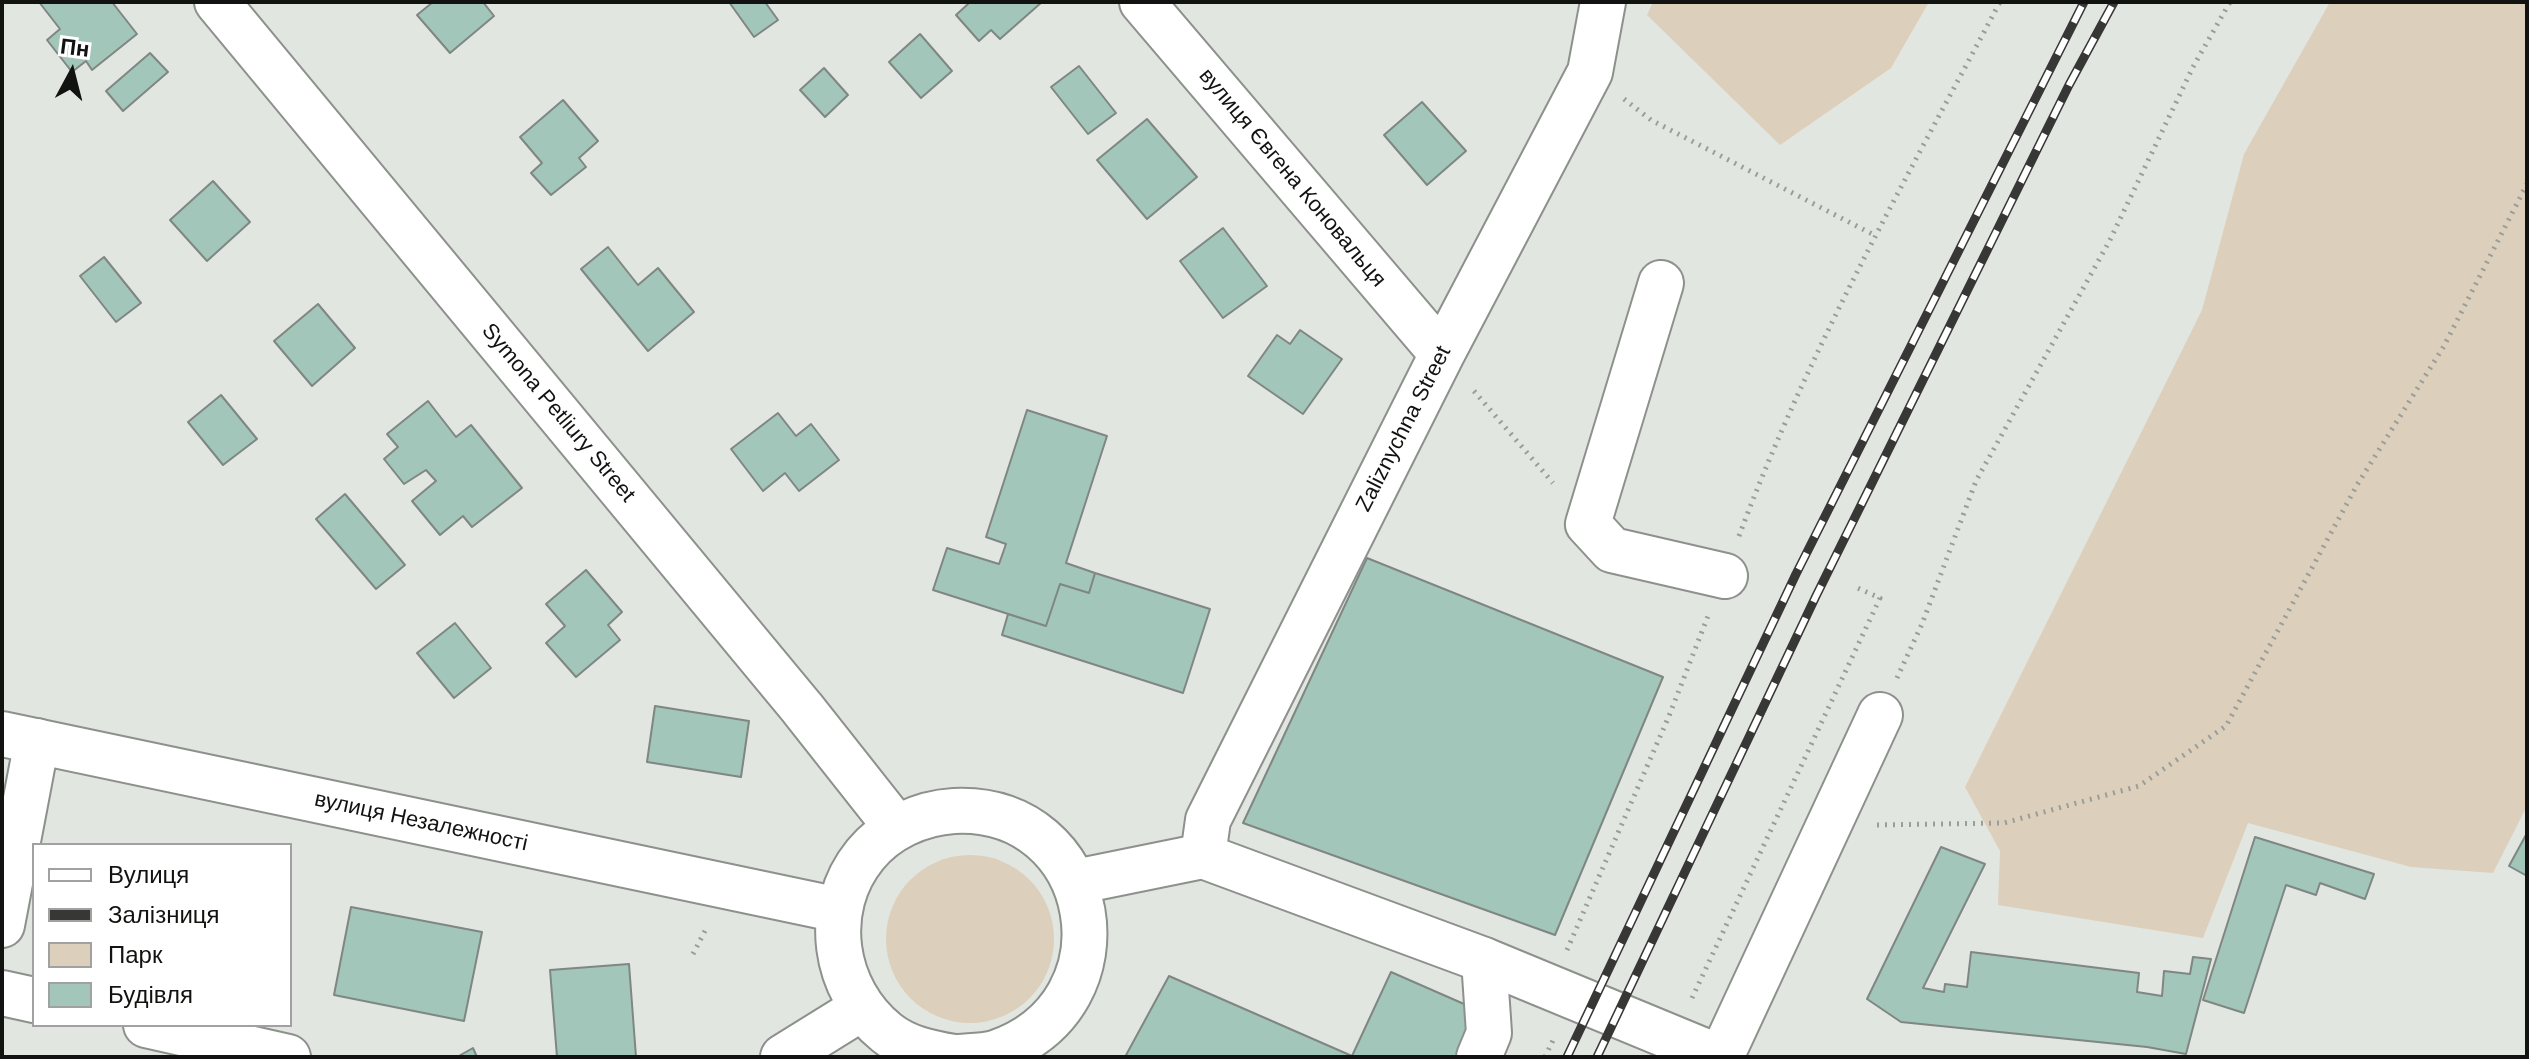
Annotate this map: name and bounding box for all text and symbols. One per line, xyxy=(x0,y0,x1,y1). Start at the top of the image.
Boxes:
north arrow xyxy=(32,32,112,112)
text: Пн xyxy=(59,34,91,62)
street label: вулиця Євгена Коновальця xyxy=(1193,63,1391,293)
street label: Symona Petliury Street xyxy=(476,318,640,508)
street label: Zaliznychna Street xyxy=(1351,342,1457,516)
street label: вулиця Незалежності xyxy=(312,786,530,858)
legend xyxy=(32,843,292,1027)
text: Вулиця xyxy=(108,861,189,888)
text: Залізниця xyxy=(108,901,220,928)
text: Парк xyxy=(108,941,162,968)
text: Будівля xyxy=(108,981,193,1008)

